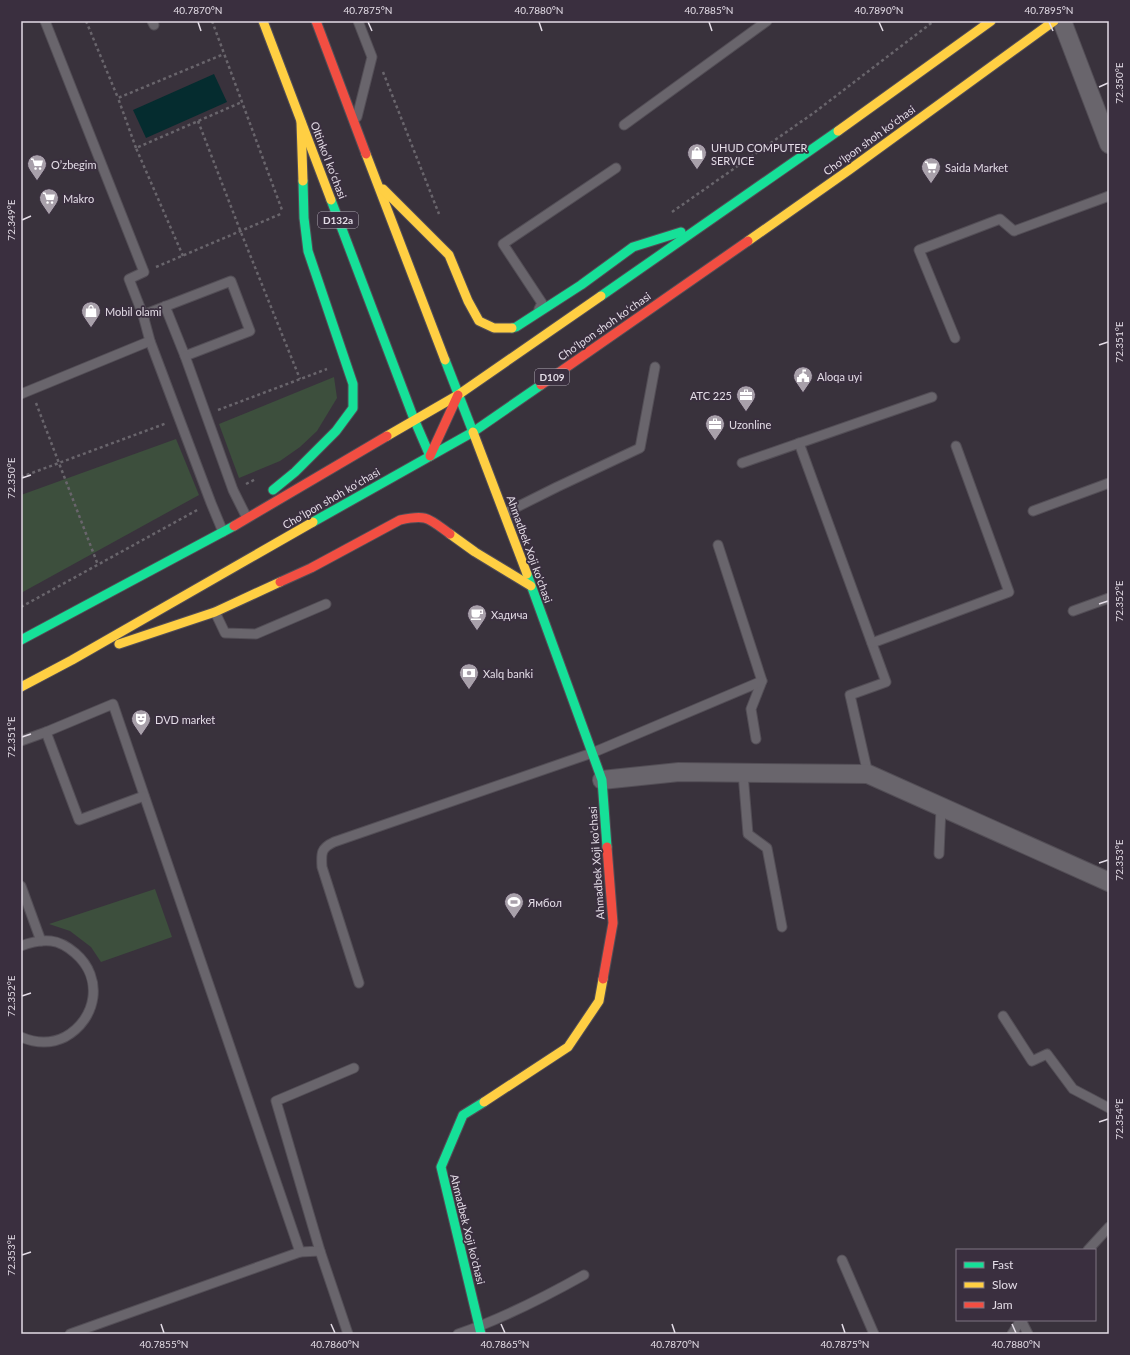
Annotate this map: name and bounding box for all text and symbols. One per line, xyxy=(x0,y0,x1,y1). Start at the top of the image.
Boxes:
text: 40.7870°N xyxy=(174,4,222,16)
text: 40.7875°N xyxy=(344,4,392,16)
text: 40.7880°N xyxy=(515,4,563,16)
text: 40.7885°N xyxy=(685,4,733,16)
text: 40.7890°N xyxy=(855,4,903,16)
text: 40.7895°N xyxy=(1025,4,1073,16)
text: 72.350°E xyxy=(1113,62,1125,104)
street label: Choʻlpon shoh koʻchasi xyxy=(821,102,918,178)
street label: Oltinkoʻl koʻchasi xyxy=(308,120,350,201)
place label: UHUD COMPUTER SERVICE xyxy=(711,141,808,167)
shop icon: UHUD COMPUTER SERVICE xyxy=(686,142,708,170)
supermarket icon: O’zbegim xyxy=(26,153,48,181)
supermarket icon: Saida Market xyxy=(920,156,942,184)
place label: O’zbegim xyxy=(51,158,97,171)
place label: Saida Market xyxy=(945,161,1008,174)
supermarket icon: Makro xyxy=(38,187,60,215)
place label: Makro xyxy=(63,192,94,205)
text: 72.349°E xyxy=(5,199,17,241)
road number: D132a xyxy=(318,212,358,228)
street label: Choʻlpon shoh koʻchasi xyxy=(555,289,653,363)
shop icon: Mobil olami xyxy=(80,300,102,328)
place label: Mobil olami xyxy=(105,305,162,318)
text: 72.351°E xyxy=(1113,321,1125,363)
public building icon: Aloqa uyi xyxy=(792,365,814,393)
road number: D109 xyxy=(535,369,569,385)
place label: Aloqa uyi xyxy=(817,370,863,383)
office icon: АТС 225 xyxy=(735,384,757,412)
place label: АТС 225 xyxy=(690,389,732,402)
office icon: Uzonline xyxy=(704,413,726,441)
place label: Uzonline xyxy=(729,418,772,431)
text: 72.350°E xyxy=(5,457,17,499)
street label: Choʻlpon shoh koʻchasi xyxy=(280,465,382,531)
street label: Ahmadbek Xoji ko'chasi xyxy=(505,494,556,605)
text: 72.352°E xyxy=(1113,580,1125,622)
cafe icon: Хадича xyxy=(466,603,488,631)
place label: Хадича xyxy=(491,608,528,621)
bank icon: Xalq banki xyxy=(458,662,480,690)
place label: Xalq banki xyxy=(483,667,533,680)
theatre icon: DVD market xyxy=(130,708,152,736)
place label: DVD market xyxy=(155,713,215,726)
text: 72.351°E xyxy=(5,716,17,758)
street label: Ahmadbek Xoji ko'chasi xyxy=(586,806,606,920)
text: 72.353°E xyxy=(1113,839,1125,881)
sports icon: Ямбол xyxy=(503,891,525,919)
place label: Ямбол xyxy=(527,896,562,909)
text: 72.352°E xyxy=(5,975,17,1017)
text: 72.354°E xyxy=(1113,1098,1125,1140)
street label: Ahmadbek Xoji ko'chasi xyxy=(448,1173,488,1286)
text: 72.353°E xyxy=(5,1234,17,1276)
legend xyxy=(956,1249,1096,1321)
text: Fast xyxy=(992,1257,1014,1272)
text: Slow xyxy=(992,1277,1018,1292)
text: Jam xyxy=(992,1297,1013,1312)
text: 40.7855°N xyxy=(140,1338,188,1350)
text: 40.7860°N xyxy=(311,1338,359,1350)
text: 40.7865°N xyxy=(481,1338,529,1350)
text: 40.7870°N xyxy=(651,1338,699,1350)
text: 40.7875°N xyxy=(821,1338,869,1350)
text: 40.7880°N xyxy=(992,1338,1040,1350)

